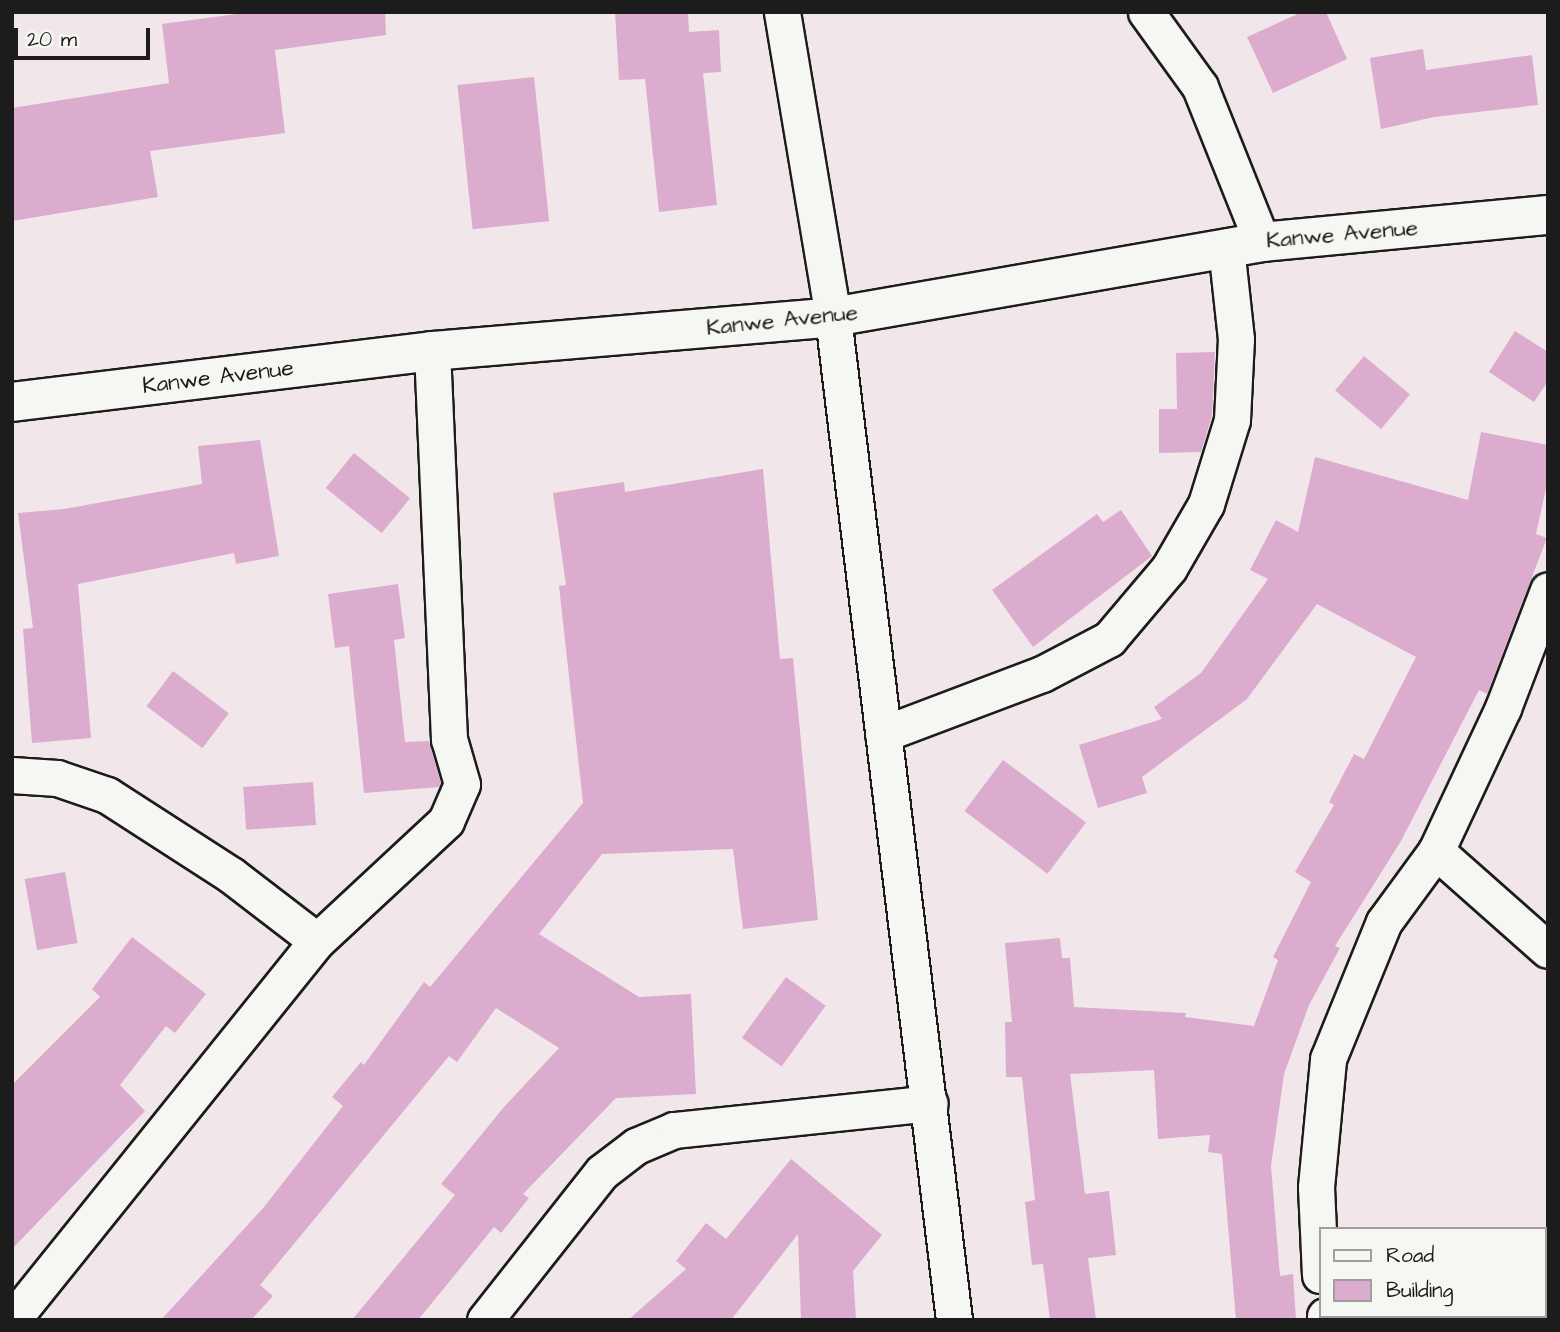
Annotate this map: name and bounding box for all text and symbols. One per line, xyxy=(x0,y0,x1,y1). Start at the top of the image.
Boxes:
scale bar xyxy=(18,14,154,58)
text: 20 m xyxy=(27,25,77,54)
street label: Kanwe Avenue xyxy=(1265,214,1419,254)
street label: Kanwe Avenue xyxy=(705,298,859,342)
street label: Kanwe Avenue xyxy=(141,354,295,400)
legend xyxy=(1318,1227,1546,1318)
text: Road xyxy=(1386,1241,1434,1270)
text: Building xyxy=(1386,1276,1453,1305)

